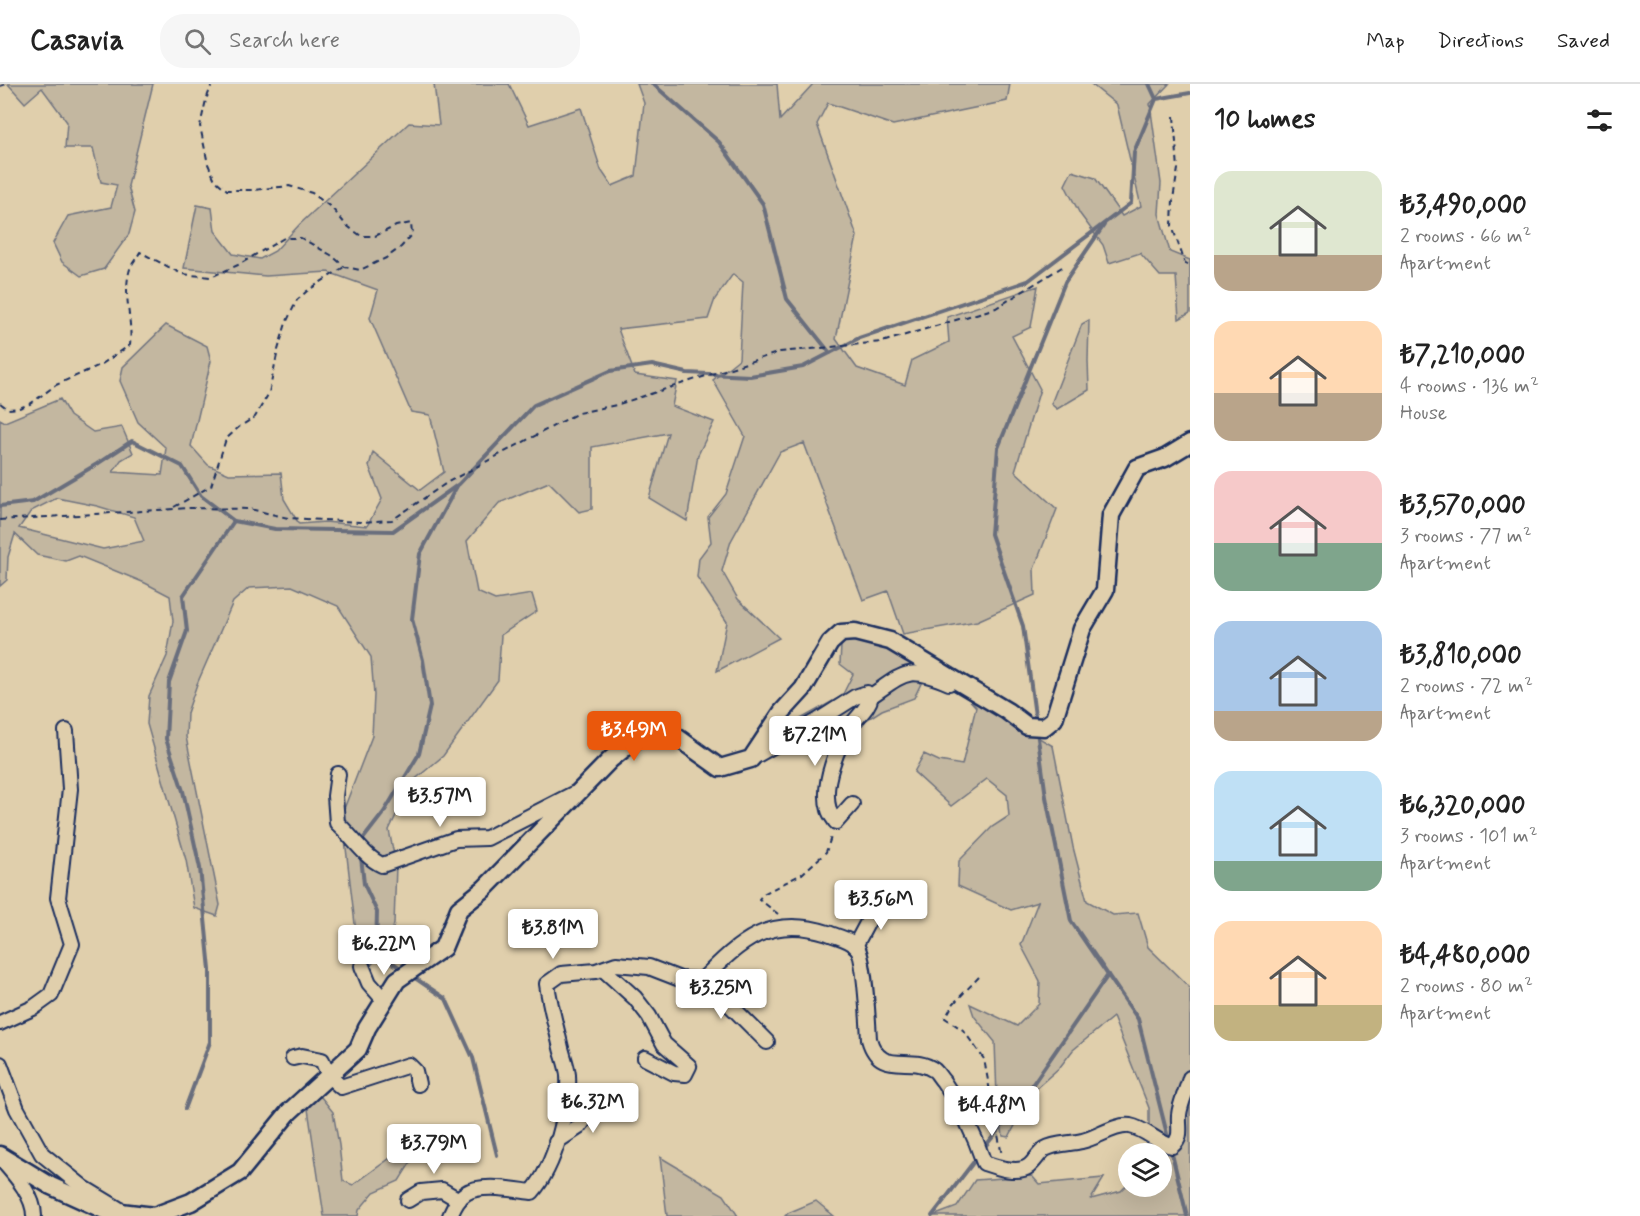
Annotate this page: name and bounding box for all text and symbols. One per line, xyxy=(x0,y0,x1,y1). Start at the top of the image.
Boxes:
search box xyxy=(160,14,580,68)
text: Casavia xyxy=(30,23,124,60)
icon: search xyxy=(181,25,214,58)
text: Search here xyxy=(229,27,340,55)
text: Map xyxy=(1366,27,1405,55)
text: Directions xyxy=(1438,27,1524,55)
text: Saved xyxy=(1557,27,1610,55)
text: 10 homes xyxy=(1214,103,1315,137)
icon: filters xyxy=(1583,104,1616,137)
text: ₺3,490,000 xyxy=(1400,189,1527,223)
icon: home xyxy=(1262,195,1334,267)
text: 2 rooms · 66 m² xyxy=(1400,223,1531,250)
text: Apartment xyxy=(1400,250,1491,277)
text: ₺7,210,000 xyxy=(1400,339,1525,373)
icon: home xyxy=(1262,345,1334,417)
text: 4 rooms · 136 m² xyxy=(1400,373,1539,400)
text: House xyxy=(1400,400,1447,427)
text: ₺3,570,000 xyxy=(1400,489,1526,523)
icon: home xyxy=(1262,495,1334,567)
text: 3 rooms · 77 m² xyxy=(1400,523,1532,550)
text: Apartment xyxy=(1400,550,1491,577)
text: ₺3,810,000 xyxy=(1400,639,1522,673)
icon: home xyxy=(1262,645,1334,717)
text: 2 rooms · 72 m² xyxy=(1400,673,1533,700)
text: Apartment xyxy=(1400,700,1491,727)
pin: ₺3.49M xyxy=(585,711,683,762)
pin: ₺7.21M xyxy=(766,716,864,767)
text: ₺3.49M xyxy=(601,717,667,744)
text: ₺7.21M xyxy=(783,722,847,749)
pin: ₺3.57M xyxy=(391,777,489,828)
text: ₺3.57M xyxy=(408,783,472,810)
text: ₺6,320,000 xyxy=(1400,789,1525,823)
icon: home xyxy=(1262,795,1334,867)
text: 3 rooms · 101 m² xyxy=(1400,823,1538,850)
text: Apartment xyxy=(1400,850,1491,877)
pin: ₺3.56M xyxy=(832,880,930,931)
text: ₺3.56M xyxy=(848,886,914,913)
pin: ₺3.81M xyxy=(504,909,602,960)
text: ₺3.81M xyxy=(522,915,584,942)
pin: ₺6.22M xyxy=(335,925,433,976)
text: ₺6.22M xyxy=(352,931,416,958)
text: ₺4,480,000 xyxy=(1400,939,1531,973)
icon: home xyxy=(1262,945,1334,1017)
pin: ₺3.25M xyxy=(672,969,770,1020)
text: 2 rooms · 80 m² xyxy=(1400,973,1533,1000)
text: ₺3.25M xyxy=(690,975,752,1002)
text: Apartment xyxy=(1400,1000,1491,1027)
pin: ₺6.32M xyxy=(544,1083,642,1134)
pin: ₺4.48M xyxy=(943,1086,1041,1137)
text: ₺6.32M xyxy=(562,1089,624,1116)
text: ₺4.48M xyxy=(958,1092,1026,1119)
pin: ₺3.79M xyxy=(385,1124,483,1175)
text: ₺3.79M xyxy=(401,1130,467,1157)
map controls xyxy=(1118,1143,1172,1197)
button: layers xyxy=(1118,1143,1172,1197)

